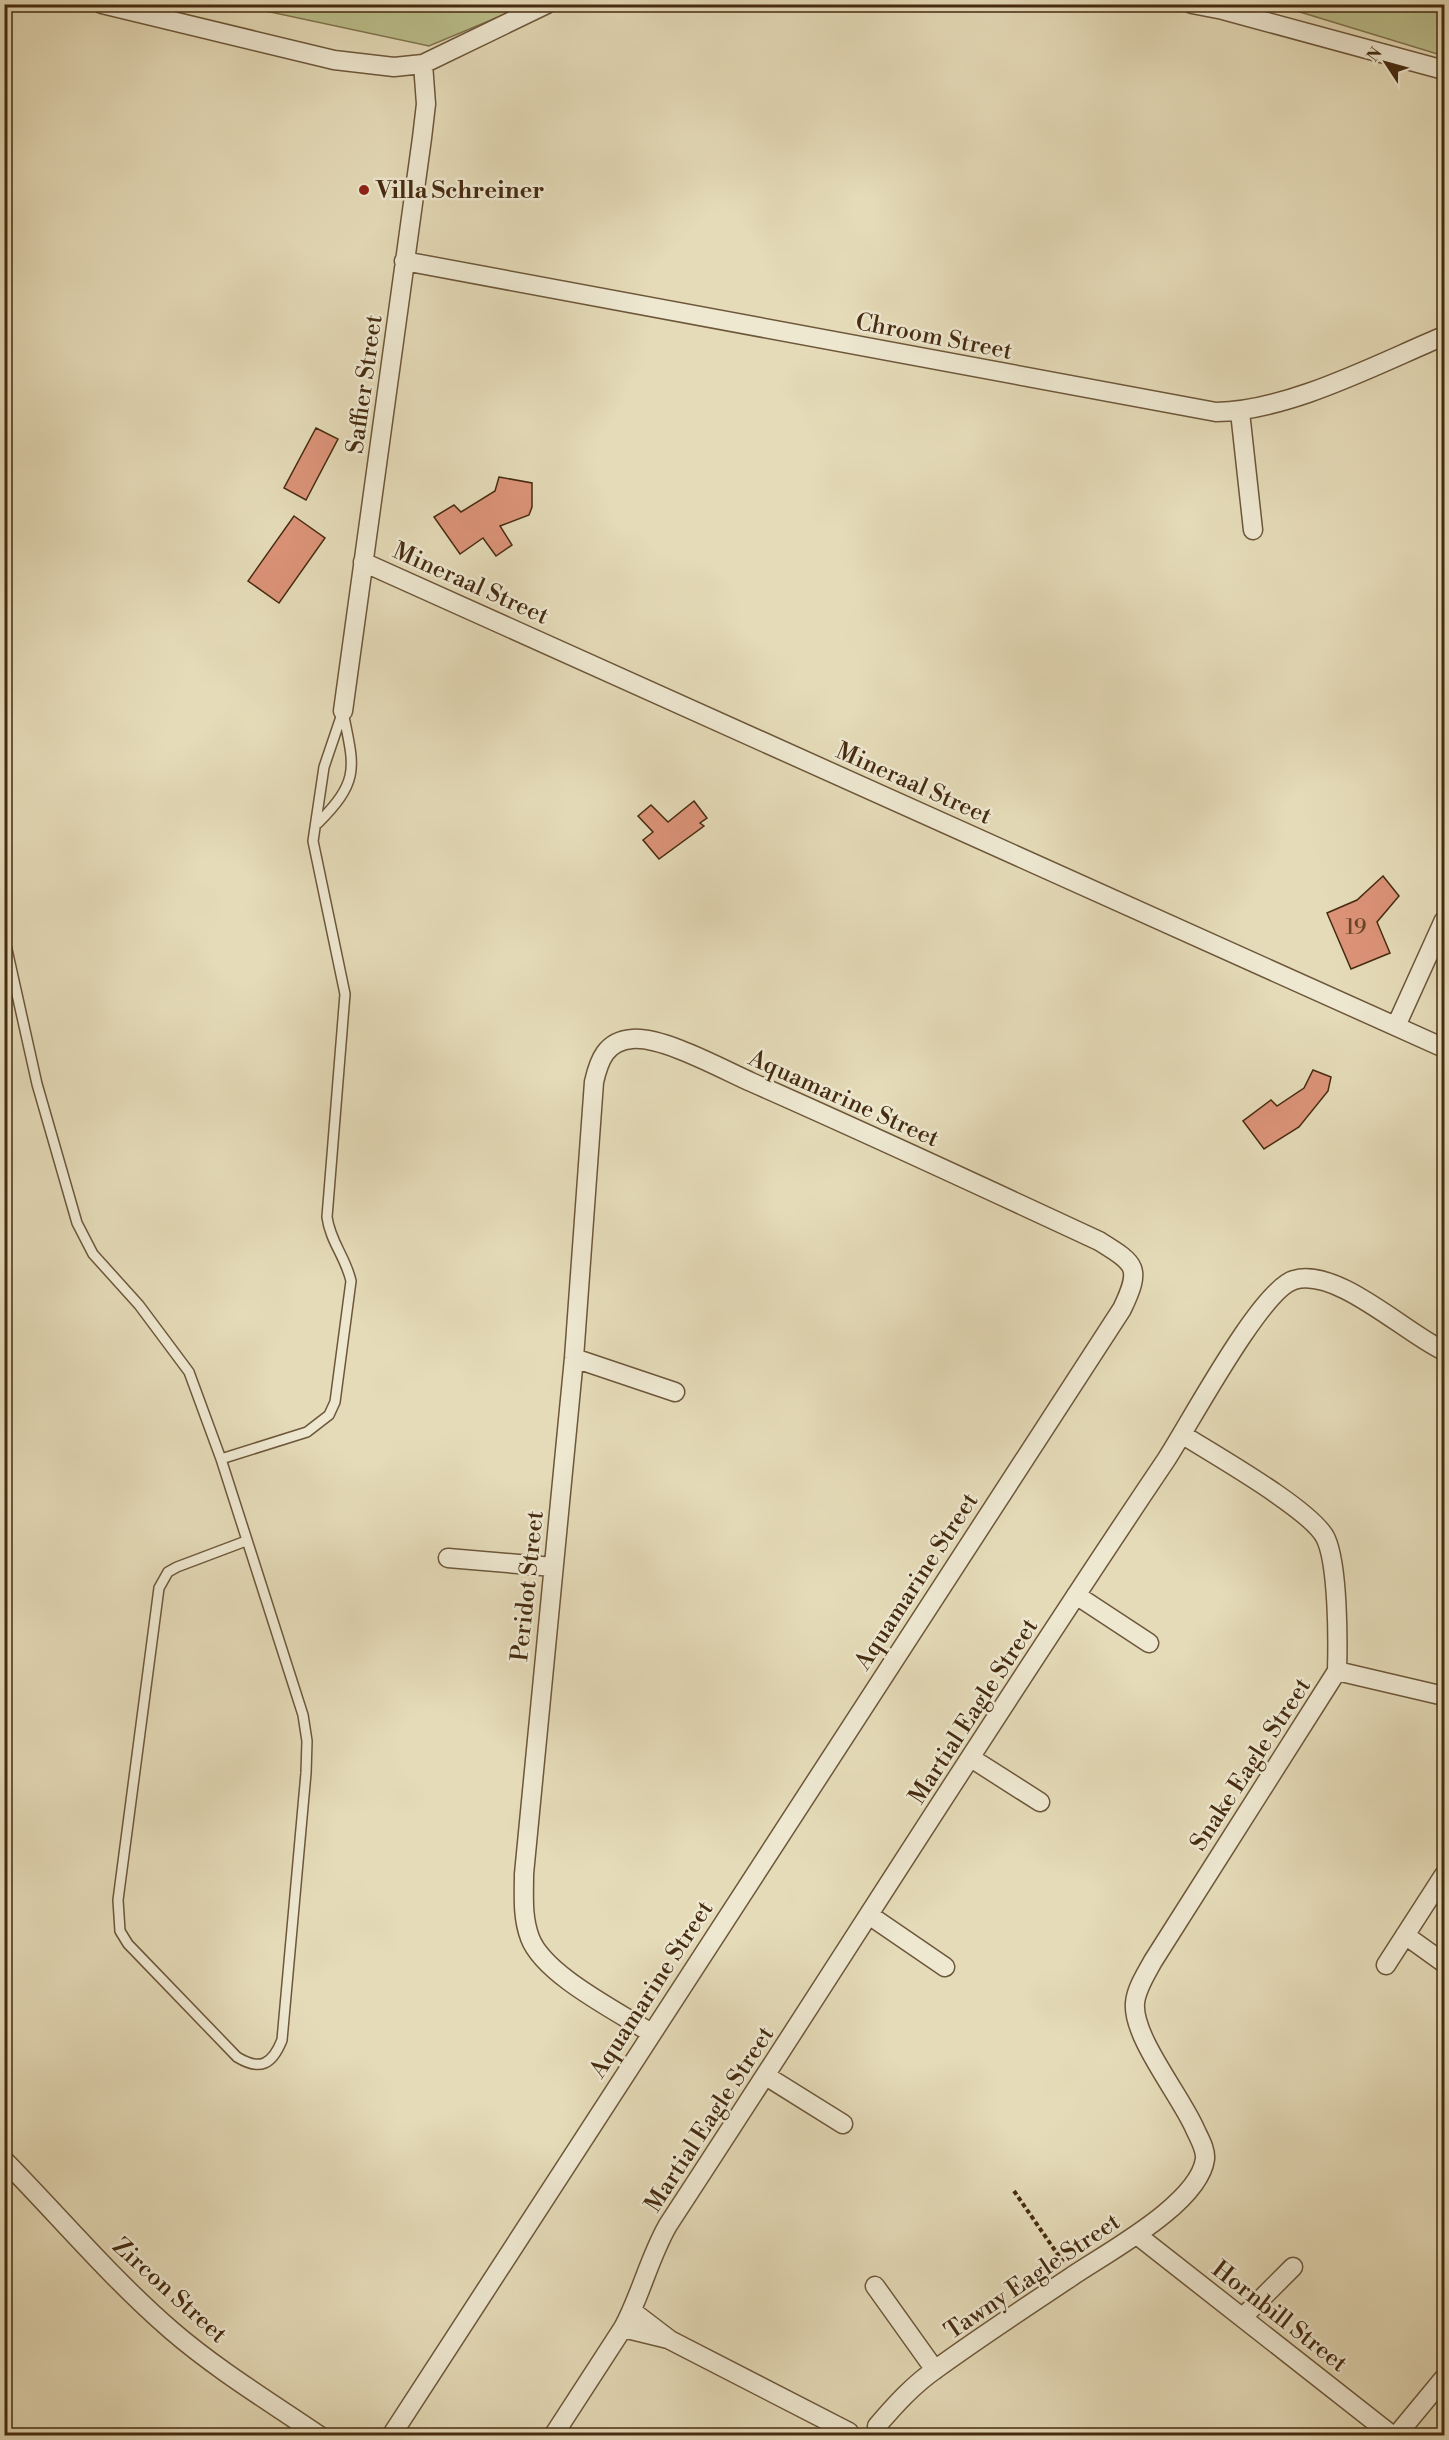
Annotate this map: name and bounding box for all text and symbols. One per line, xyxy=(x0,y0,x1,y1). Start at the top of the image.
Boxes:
north arrow xyxy=(1356,33,1416,93)
text: N xyxy=(1363,43,1387,66)
place label: Villa Schreiner xyxy=(375,176,544,206)
marker: Villa Schreiner xyxy=(357,183,371,197)
street label: Chroom Street xyxy=(853,307,1015,367)
street label: Saffier Street xyxy=(340,312,390,456)
street label: Mineraal Street xyxy=(388,536,554,632)
street label: Mineraal Street xyxy=(831,736,997,832)
house number: 19 xyxy=(1345,915,1367,941)
street label: Aquamarine Street xyxy=(743,1043,944,1155)
street label: Aquamarine Street xyxy=(848,1487,986,1677)
street label: Peridot Street xyxy=(505,1509,551,1663)
street label: Martial Eagle Street xyxy=(903,1613,1045,1810)
street label: Snake Eagle Street xyxy=(1184,1672,1318,1857)
street label: Aquamarine Street xyxy=(583,1895,721,2085)
street label: Martial Eagle Street xyxy=(639,2021,781,2218)
street label: Tawny Eagle Street xyxy=(939,2207,1126,2347)
street label: Zircon Street xyxy=(106,2232,233,2350)
street label: Hornbill Street xyxy=(1206,2255,1354,2379)

